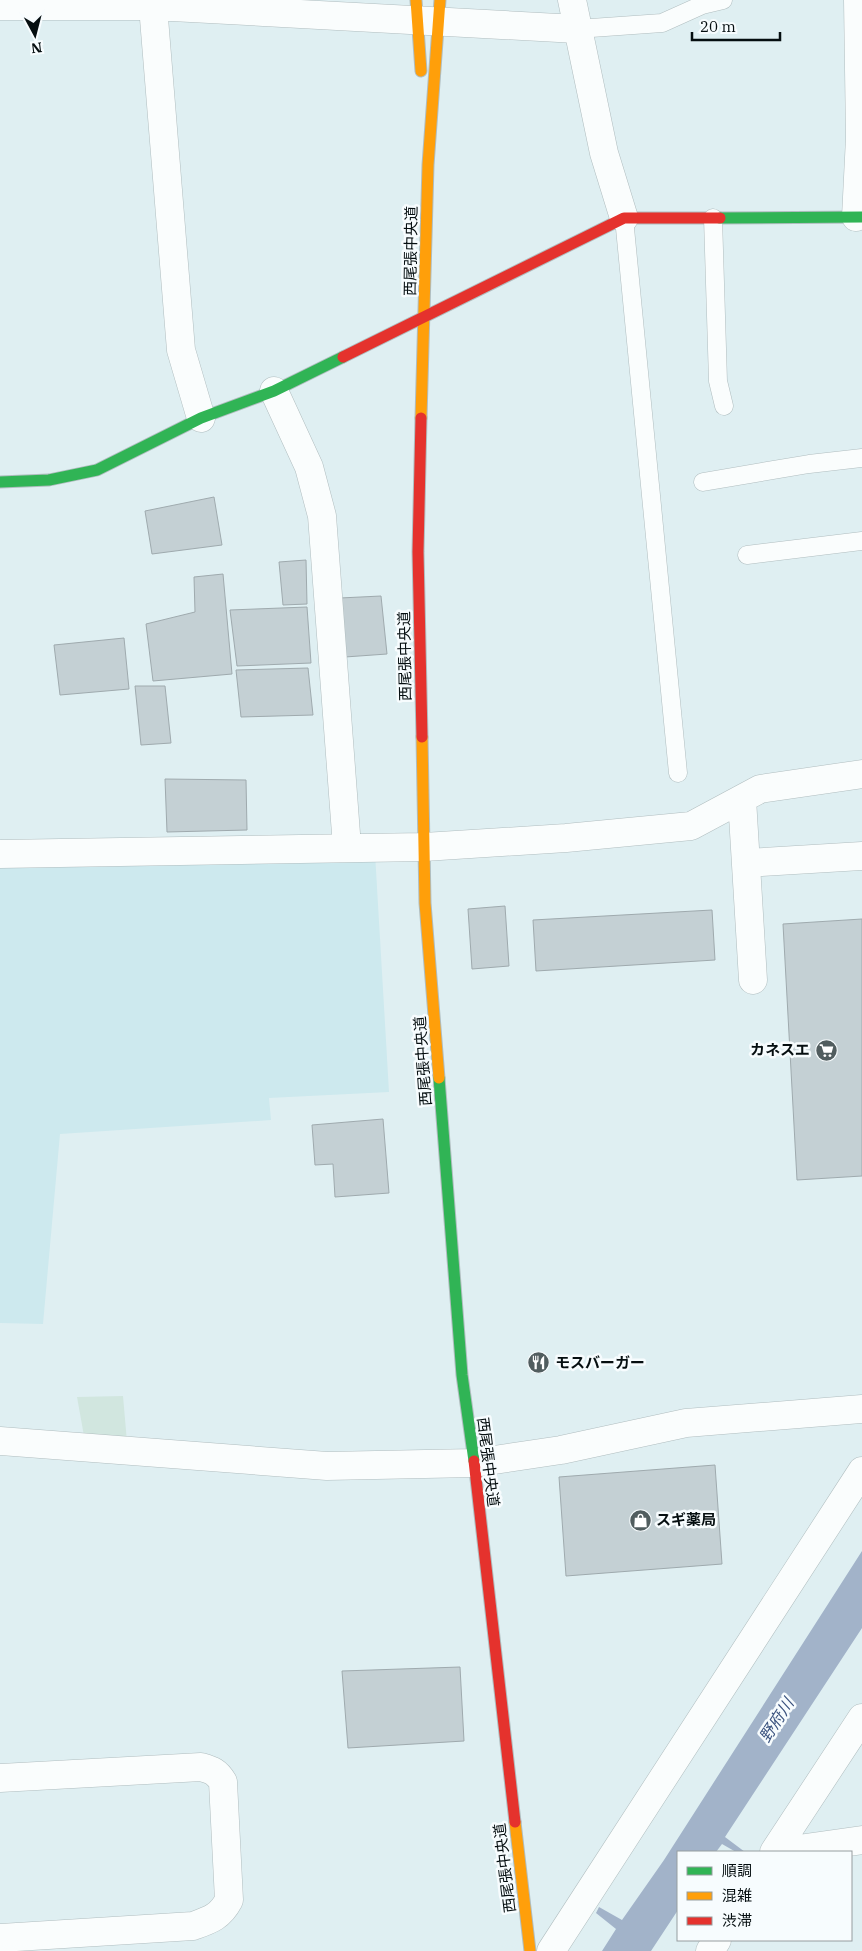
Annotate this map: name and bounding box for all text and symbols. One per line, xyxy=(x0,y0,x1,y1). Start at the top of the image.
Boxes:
north arrow xyxy=(10,10,60,60)
scale bar xyxy=(692,10,780,42)
text: 20 m xyxy=(700,17,736,36)
text: N xyxy=(30,38,43,58)
street label: 西尾張中央道 xyxy=(400,206,421,296)
street label: 西尾張中央道 xyxy=(394,611,415,701)
street label: 西尾張中央道 xyxy=(410,1015,435,1107)
supermarket icon: カネスエ xyxy=(814,1038,838,1062)
place label: カネスエ xyxy=(750,1040,810,1059)
restaurant icon: モスバーガー xyxy=(527,1351,551,1375)
place label: モスバーガー xyxy=(555,1353,645,1372)
street label: 西尾張中央道 xyxy=(474,1416,503,1508)
shop icon: スギ薬局 xyxy=(628,1508,652,1532)
place label: スギ薬局 xyxy=(656,1510,716,1529)
water label: 野府川 xyxy=(755,1693,799,1746)
street label: 西尾張中央道 xyxy=(490,1822,519,1914)
legend xyxy=(677,1851,852,1941)
text: 順調 xyxy=(722,1861,752,1880)
text: 混雑 xyxy=(722,1886,752,1905)
text: 渋滞 xyxy=(722,1911,752,1930)

